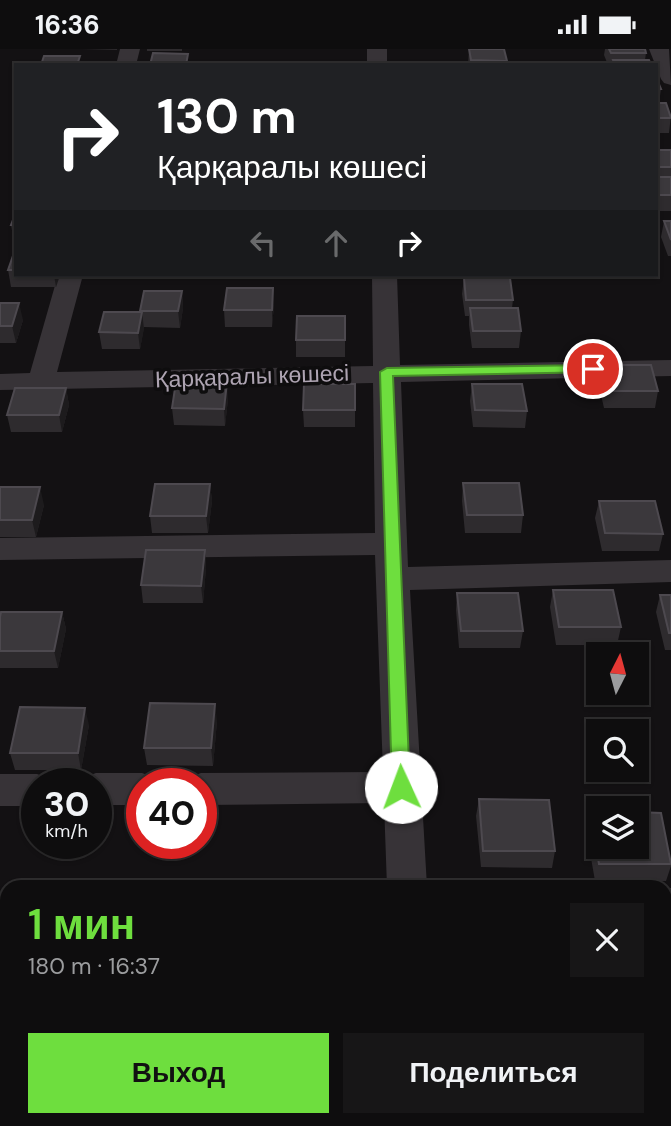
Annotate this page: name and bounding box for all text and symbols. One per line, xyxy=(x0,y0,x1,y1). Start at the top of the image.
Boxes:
text: 16:36 xyxy=(35,8,100,42)
text: 130 m xyxy=(157,84,297,148)
icon: right xyxy=(42,91,133,182)
text: Қарқаралы көшесі xyxy=(157,146,427,188)
icon: left xyxy=(244,224,282,262)
icon: ahead xyxy=(317,224,355,262)
icon: right xyxy=(390,224,428,262)
pin xyxy=(563,339,623,399)
icon: arrive xyxy=(574,350,612,388)
street label: Қарқаралы көшесі xyxy=(154,358,350,394)
north arrow xyxy=(586,642,649,705)
map controls xyxy=(586,642,649,859)
button: search xyxy=(586,719,649,782)
position arrow xyxy=(364,750,438,824)
speed limit sign: 40 xyxy=(126,768,217,859)
text: 30 xyxy=(44,781,89,827)
button: layers xyxy=(586,796,649,859)
text: km/h xyxy=(45,819,88,843)
text: 1 мин xyxy=(28,897,135,952)
button: close xyxy=(570,903,644,977)
text: 180 m · 16:37 xyxy=(28,951,160,981)
button: Выход xyxy=(28,1033,329,1113)
button: Поделиться xyxy=(343,1033,644,1113)

